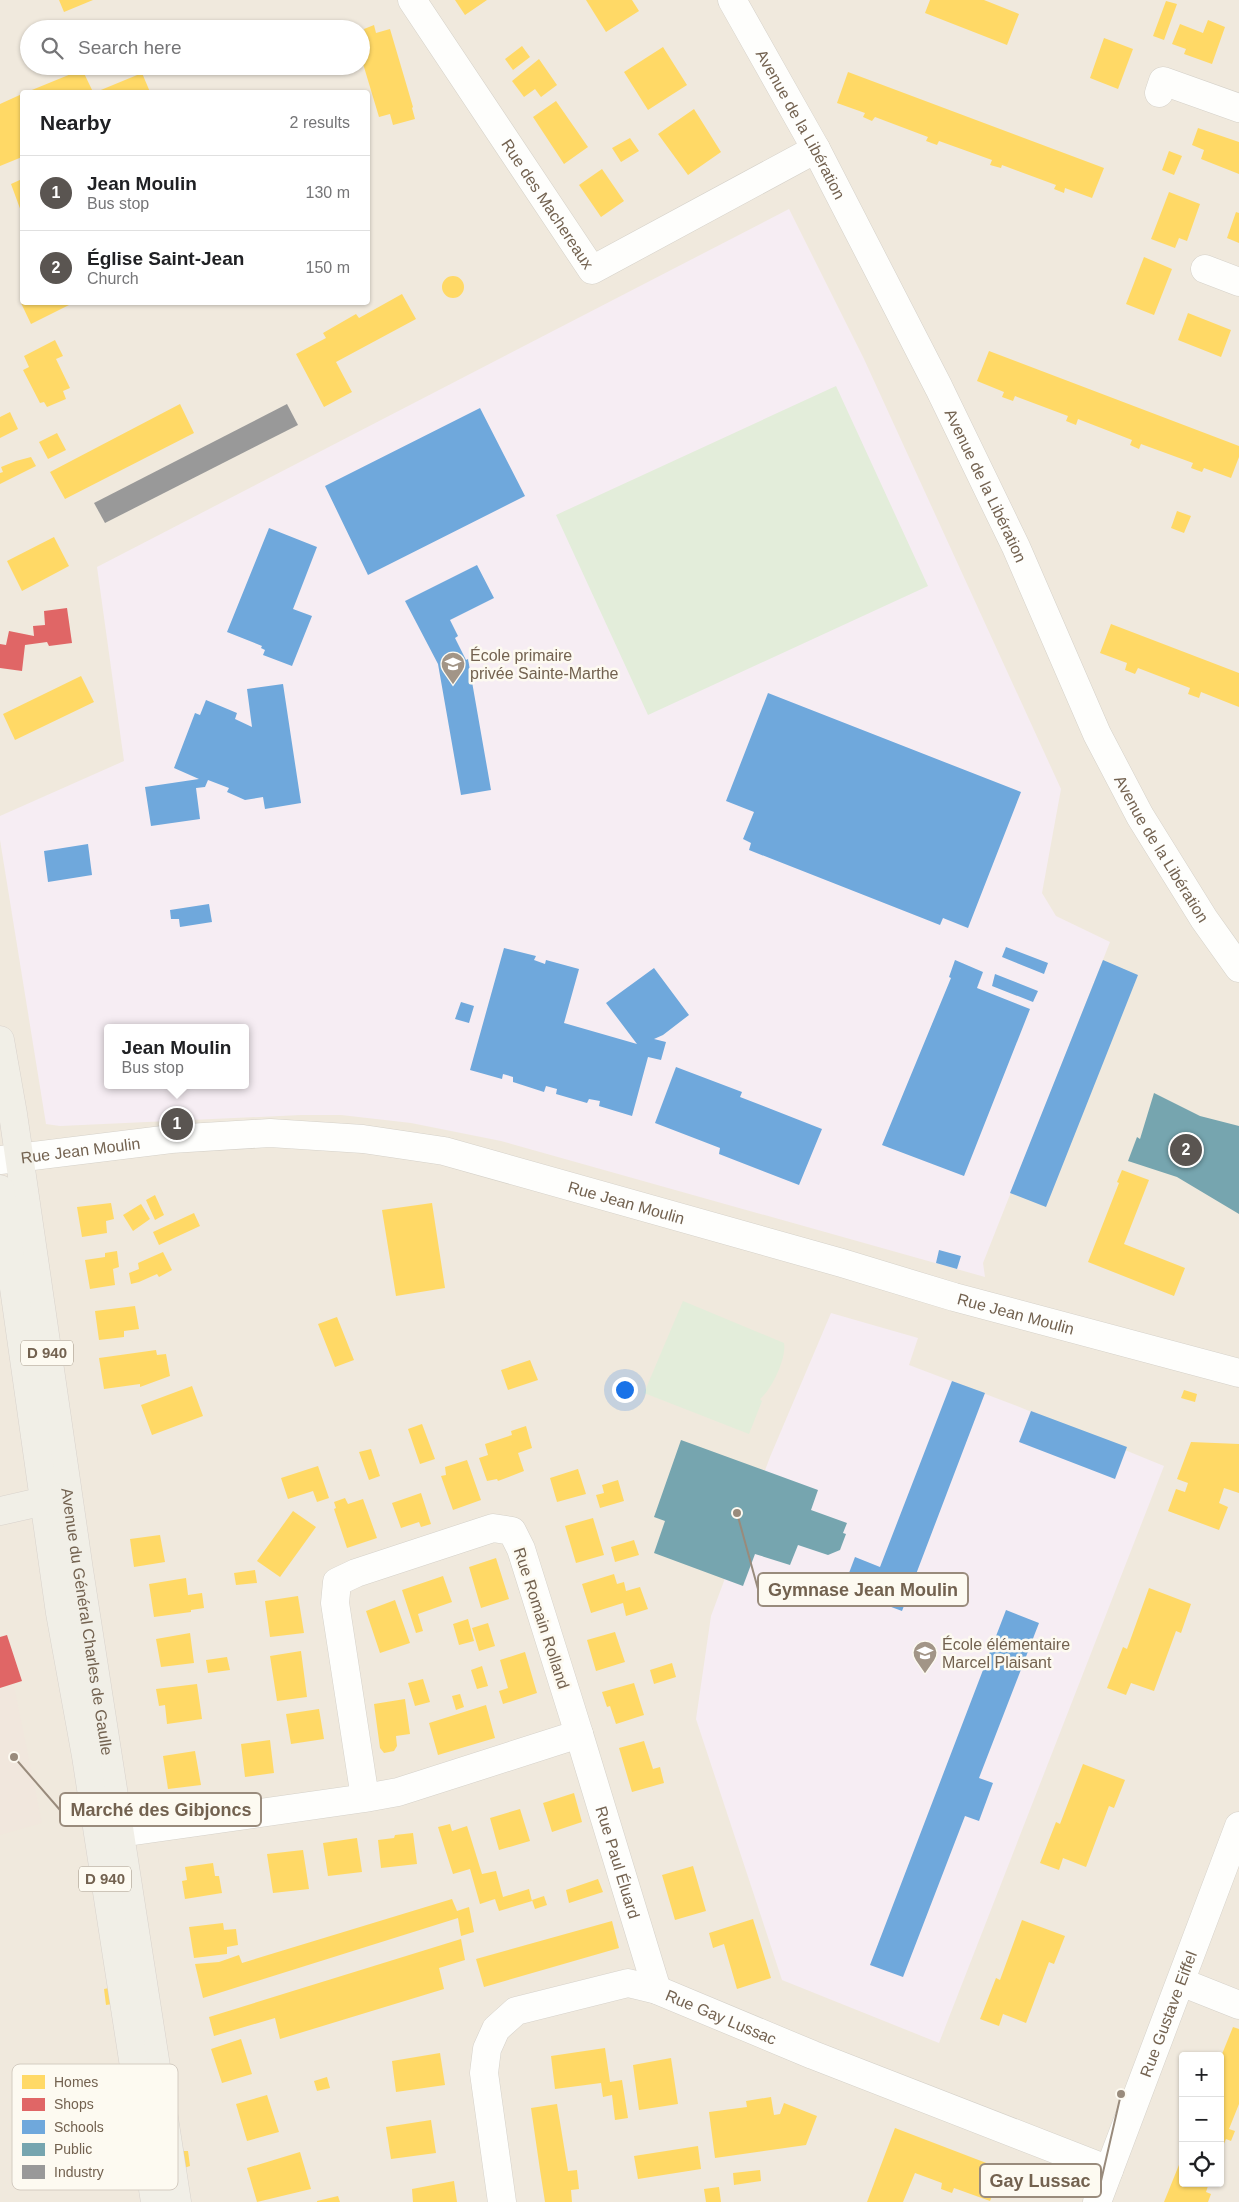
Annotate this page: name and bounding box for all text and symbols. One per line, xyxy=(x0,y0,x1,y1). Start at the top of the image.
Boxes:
search box xyxy=(20,20,370,75)
icon: search xyxy=(38,34,66,62)
text: Search here xyxy=(78,37,182,58)
street label: Avenue de la Libération xyxy=(753,47,848,202)
text: Nearby xyxy=(40,111,111,134)
text: 2 results xyxy=(290,114,350,131)
street label: Rue des Machereaux xyxy=(498,136,597,272)
text: Jean Moulin xyxy=(87,173,197,194)
text: 1 xyxy=(52,184,60,201)
text: 130 m xyxy=(306,184,350,201)
text: Bus stop xyxy=(87,195,149,212)
text: Église Saint-Jean xyxy=(87,248,244,269)
text: 2 xyxy=(52,259,60,276)
text: 150 m xyxy=(306,259,350,276)
text: Church xyxy=(87,270,139,287)
street label: Avenue de la Libération xyxy=(941,406,1030,565)
place label: École primaire privée Sainte-Marthe xyxy=(470,646,619,682)
school or university icon: École primaire privée Sainte-Marthe xyxy=(440,651,466,685)
street label: Avenue de la Libération xyxy=(1111,773,1212,925)
popup xyxy=(104,1024,249,1089)
text: Jean Moulin xyxy=(122,1037,231,1058)
text: Bus stop xyxy=(122,1059,184,1076)
pin: 1 xyxy=(161,1105,193,1143)
pin: 2 xyxy=(1170,1131,1202,1169)
street label: Rue Jean Moulin xyxy=(20,1135,141,1166)
street label: Rue Jean Moulin xyxy=(566,1178,686,1227)
street label: Rue Jean Moulin xyxy=(955,1290,1076,1338)
road number: D 940 xyxy=(21,1340,73,1366)
your location xyxy=(612,1377,638,1403)
street label: Avenue du Général Charles de Gaulle xyxy=(58,1487,116,1757)
street label: Rue Romain Rolland xyxy=(511,1545,572,1691)
callout: Gymnase Jean Moulin xyxy=(758,1573,968,1606)
text: Gymnase Jean Moulin xyxy=(768,1580,958,1600)
place label: École élémentaire Marcel Plaisant xyxy=(942,1635,1070,1671)
school or university icon: École élémentaire Marcel Plaisant xyxy=(912,1640,938,1674)
callout: Marché des Gibjoncs xyxy=(60,1793,261,1826)
text: Marché des Gibjoncs xyxy=(70,1800,252,1820)
street label: Rue Paul Éluard xyxy=(592,1804,643,1921)
road number: D 940 xyxy=(79,1866,131,1892)
street label: Rue Gustave Eiffel xyxy=(1137,1949,1200,2079)
street label: Rue Gay Lussac xyxy=(663,1987,779,2048)
map controls xyxy=(1179,2052,1224,2187)
button: + xyxy=(1179,2052,1224,2097)
legend xyxy=(12,2064,178,2190)
text: Homes xyxy=(54,2074,98,2090)
text: Shops xyxy=(54,2096,94,2112)
button: − xyxy=(1179,2097,1224,2142)
text: Schools xyxy=(54,2119,104,2135)
text: Public xyxy=(54,2141,92,2157)
button: locate xyxy=(1179,2142,1224,2187)
text: Industry xyxy=(54,2164,104,2180)
callout: Gay Lussac xyxy=(980,2164,1101,2197)
text: Gay Lussac xyxy=(989,2171,1091,2191)

